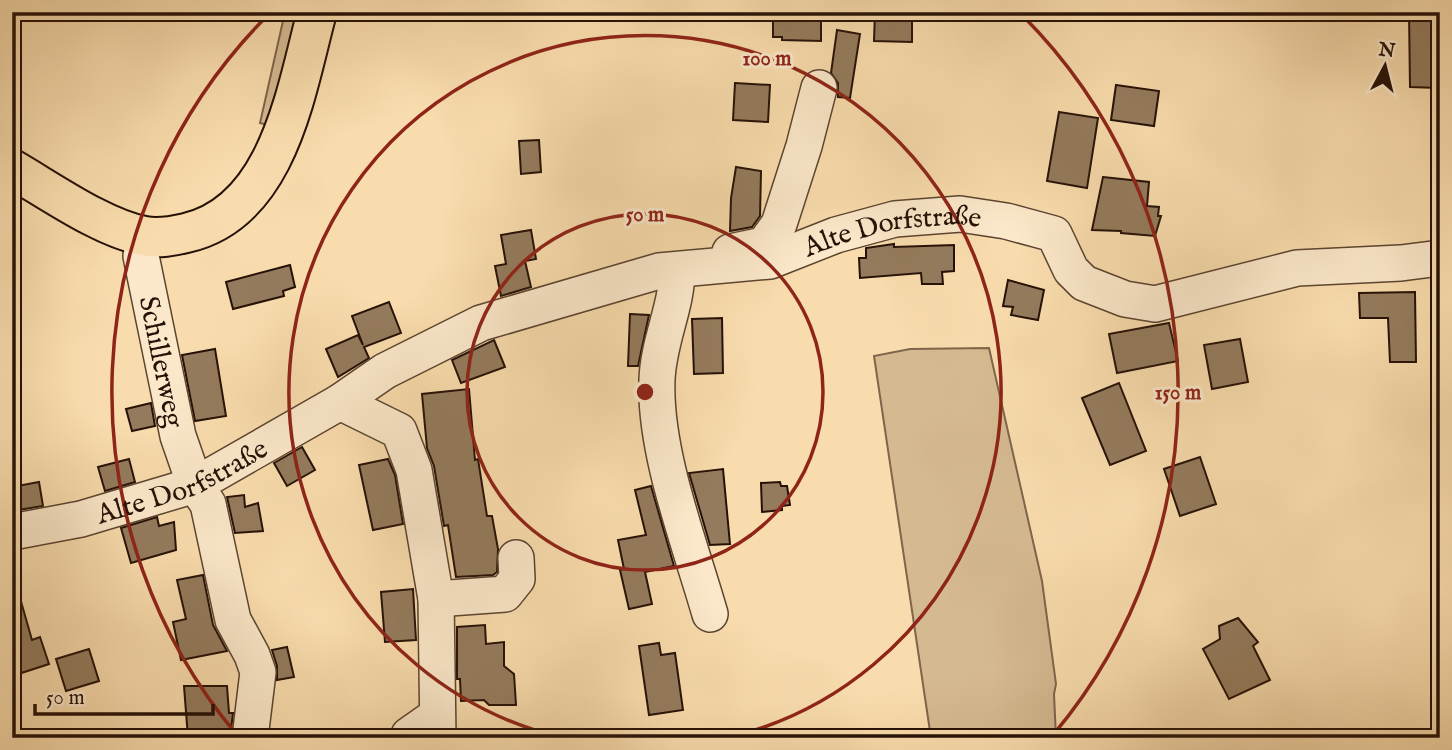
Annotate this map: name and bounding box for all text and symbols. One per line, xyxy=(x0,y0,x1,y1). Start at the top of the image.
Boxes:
north arrow xyxy=(1350,32,1420,102)
text: N xyxy=(1376,38,1397,64)
text: 100 m xyxy=(742,46,792,73)
street label: Alte Dorfstraße xyxy=(798,198,984,267)
text: 50 m xyxy=(626,202,665,229)
street label: Schillerweg xyxy=(130,293,191,432)
centre of rings xyxy=(633,380,657,404)
text: 150 m xyxy=(1155,380,1202,407)
street label: Alte Dorfstraße xyxy=(92,432,274,534)
scale bar xyxy=(35,673,214,717)
text: 50 m xyxy=(46,685,85,712)

